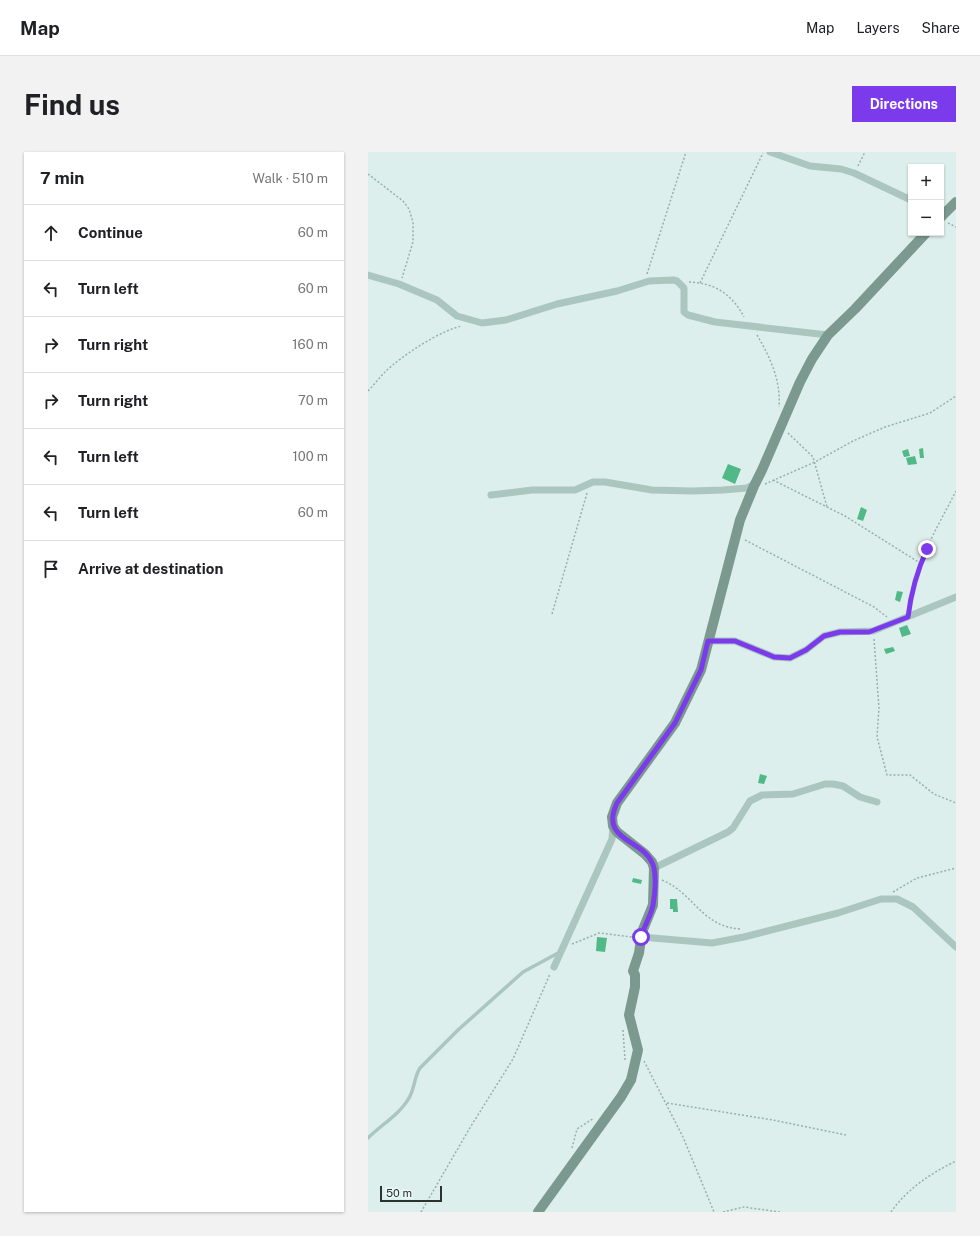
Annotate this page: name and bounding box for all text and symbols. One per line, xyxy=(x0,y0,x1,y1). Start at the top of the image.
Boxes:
text: Map xyxy=(20,17,60,39)
text: Map xyxy=(806,20,834,36)
text: Layers xyxy=(856,20,900,36)
text: Share xyxy=(922,20,960,36)
button: Directions xyxy=(852,86,956,122)
text: Find us xyxy=(24,88,120,121)
map controls xyxy=(908,164,944,236)
button: + xyxy=(908,164,944,200)
text: 7 min xyxy=(40,168,84,188)
text: Walk · 510 m xyxy=(253,171,328,186)
button: − xyxy=(908,200,944,236)
icon: ahead xyxy=(40,222,62,244)
text: Continue xyxy=(78,224,143,241)
text: 60 m xyxy=(298,225,328,240)
icon: left xyxy=(40,278,62,300)
text: Turn left xyxy=(78,280,139,297)
text: 60 m xyxy=(298,281,328,296)
icon: right xyxy=(40,334,62,356)
text: Turn right xyxy=(78,336,148,353)
text: 160 m xyxy=(292,337,328,352)
icon: right xyxy=(40,390,62,412)
text: Turn right xyxy=(78,392,148,409)
text: 70 m xyxy=(298,393,328,408)
icon: left xyxy=(40,446,62,468)
text: Turn left xyxy=(78,448,139,465)
text: 100 m xyxy=(292,449,328,464)
icon: left xyxy=(40,502,62,524)
text: Turn left xyxy=(78,504,139,521)
text: 60 m xyxy=(298,505,328,520)
route end xyxy=(918,540,936,558)
icon: arrive xyxy=(40,558,62,580)
text: Arrive at destination xyxy=(78,560,223,577)
route start xyxy=(632,928,650,946)
scale bar xyxy=(380,1184,442,1203)
text: 50 m xyxy=(386,1187,412,1199)

